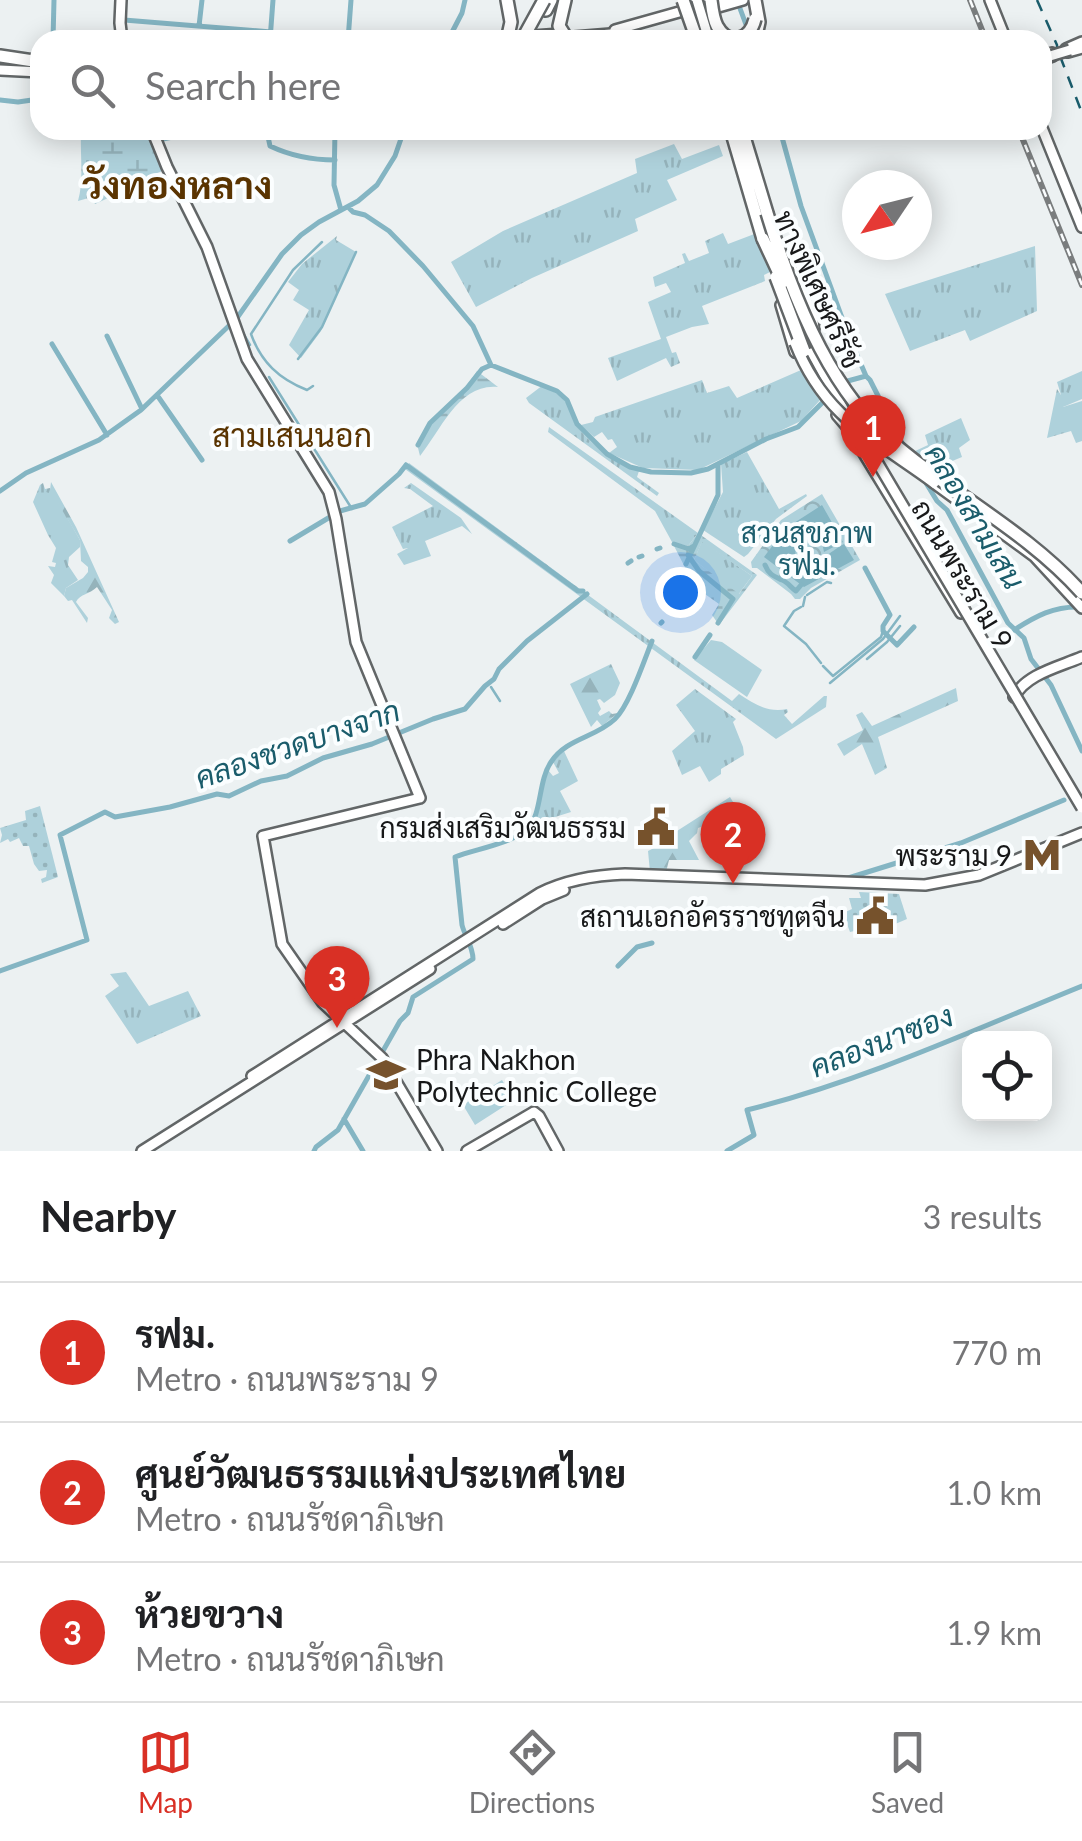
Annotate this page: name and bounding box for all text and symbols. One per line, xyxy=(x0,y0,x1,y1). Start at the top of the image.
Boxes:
search box xyxy=(30,30,1052,140)
icon: search xyxy=(65,58,120,113)
text: Search here xyxy=(145,62,341,108)
district label: วังทองหลาง xyxy=(82,161,272,207)
north arrow xyxy=(842,170,932,260)
street label: ทางพิเศษศรีรัช xyxy=(768,205,870,373)
pin: 1 xyxy=(840,394,906,477)
district label: สามเสนนอก xyxy=(212,415,372,454)
water label: คลองสามเสน xyxy=(919,437,1033,595)
street label: ถนนพระราม 9 xyxy=(905,493,1021,655)
park label: สวนสุขภาพ รฟม. xyxy=(741,515,873,581)
your location xyxy=(655,567,706,618)
water label: คลองชวดบางจาก xyxy=(190,691,404,795)
pin: 2 xyxy=(700,802,766,884)
public building icon: กรมส่งเสริมวัฒนธรรม xyxy=(635,806,677,848)
place label: กรมส่งเสริมวัฒนธรรม xyxy=(380,810,626,844)
metro station icon: พระราม 9 xyxy=(1021,834,1063,876)
place label: พระราม 9 xyxy=(896,838,1012,872)
public building icon: สถานเอกอัครราชทูตจีน xyxy=(854,895,896,937)
place label: สถานเอกอัครราชทูตจีน xyxy=(580,899,845,937)
pin: 3 xyxy=(304,946,370,1028)
water label: คลองนาซอง xyxy=(804,996,958,1084)
map controls xyxy=(962,1031,1052,1121)
button: locate xyxy=(962,1031,1052,1121)
place label: Phra Nakhon Polytechnic College xyxy=(416,1042,657,1108)
school or university icon: Phra Nakhon Polytechnic College xyxy=(365,1054,407,1096)
text: Nearby xyxy=(40,1191,177,1241)
text: 3 results xyxy=(923,1197,1042,1236)
text: รฟม. xyxy=(135,1310,215,1356)
text: 1 xyxy=(63,1333,82,1372)
text: 770 m xyxy=(952,1333,1042,1372)
text: Metro · ถนนพระราม 9 xyxy=(135,1359,439,1398)
text: ศูนย์วัฒนธรรมแห่งประเทศไทย xyxy=(135,1450,626,1496)
text: 2 xyxy=(63,1473,82,1512)
text: 1.0 km xyxy=(947,1473,1042,1512)
text: Metro · ถนนรัชดาภิเษก xyxy=(135,1499,445,1538)
text: ห้วยขวาง xyxy=(135,1590,284,1636)
text: 3 xyxy=(63,1613,82,1652)
text: 1.9 km xyxy=(947,1613,1042,1652)
text: Metro · ถนนรัชดาภิเษก xyxy=(135,1639,445,1678)
tab: Map xyxy=(138,1725,193,1819)
tab: Directions xyxy=(469,1725,595,1819)
tab: Saved xyxy=(871,1725,944,1819)

